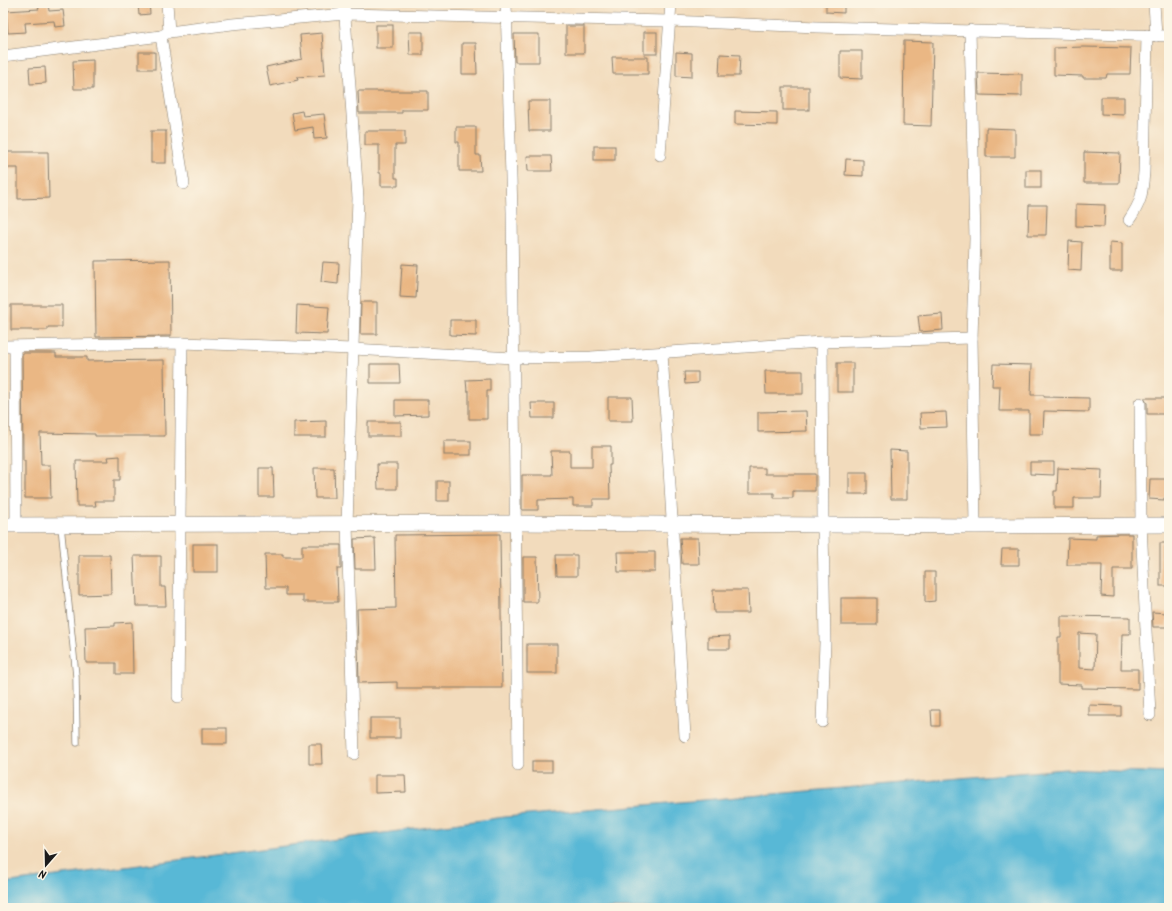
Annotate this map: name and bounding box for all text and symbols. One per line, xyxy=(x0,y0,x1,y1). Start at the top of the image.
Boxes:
north arrow xyxy=(26,845,66,885)
text: N xyxy=(37,864,49,883)

